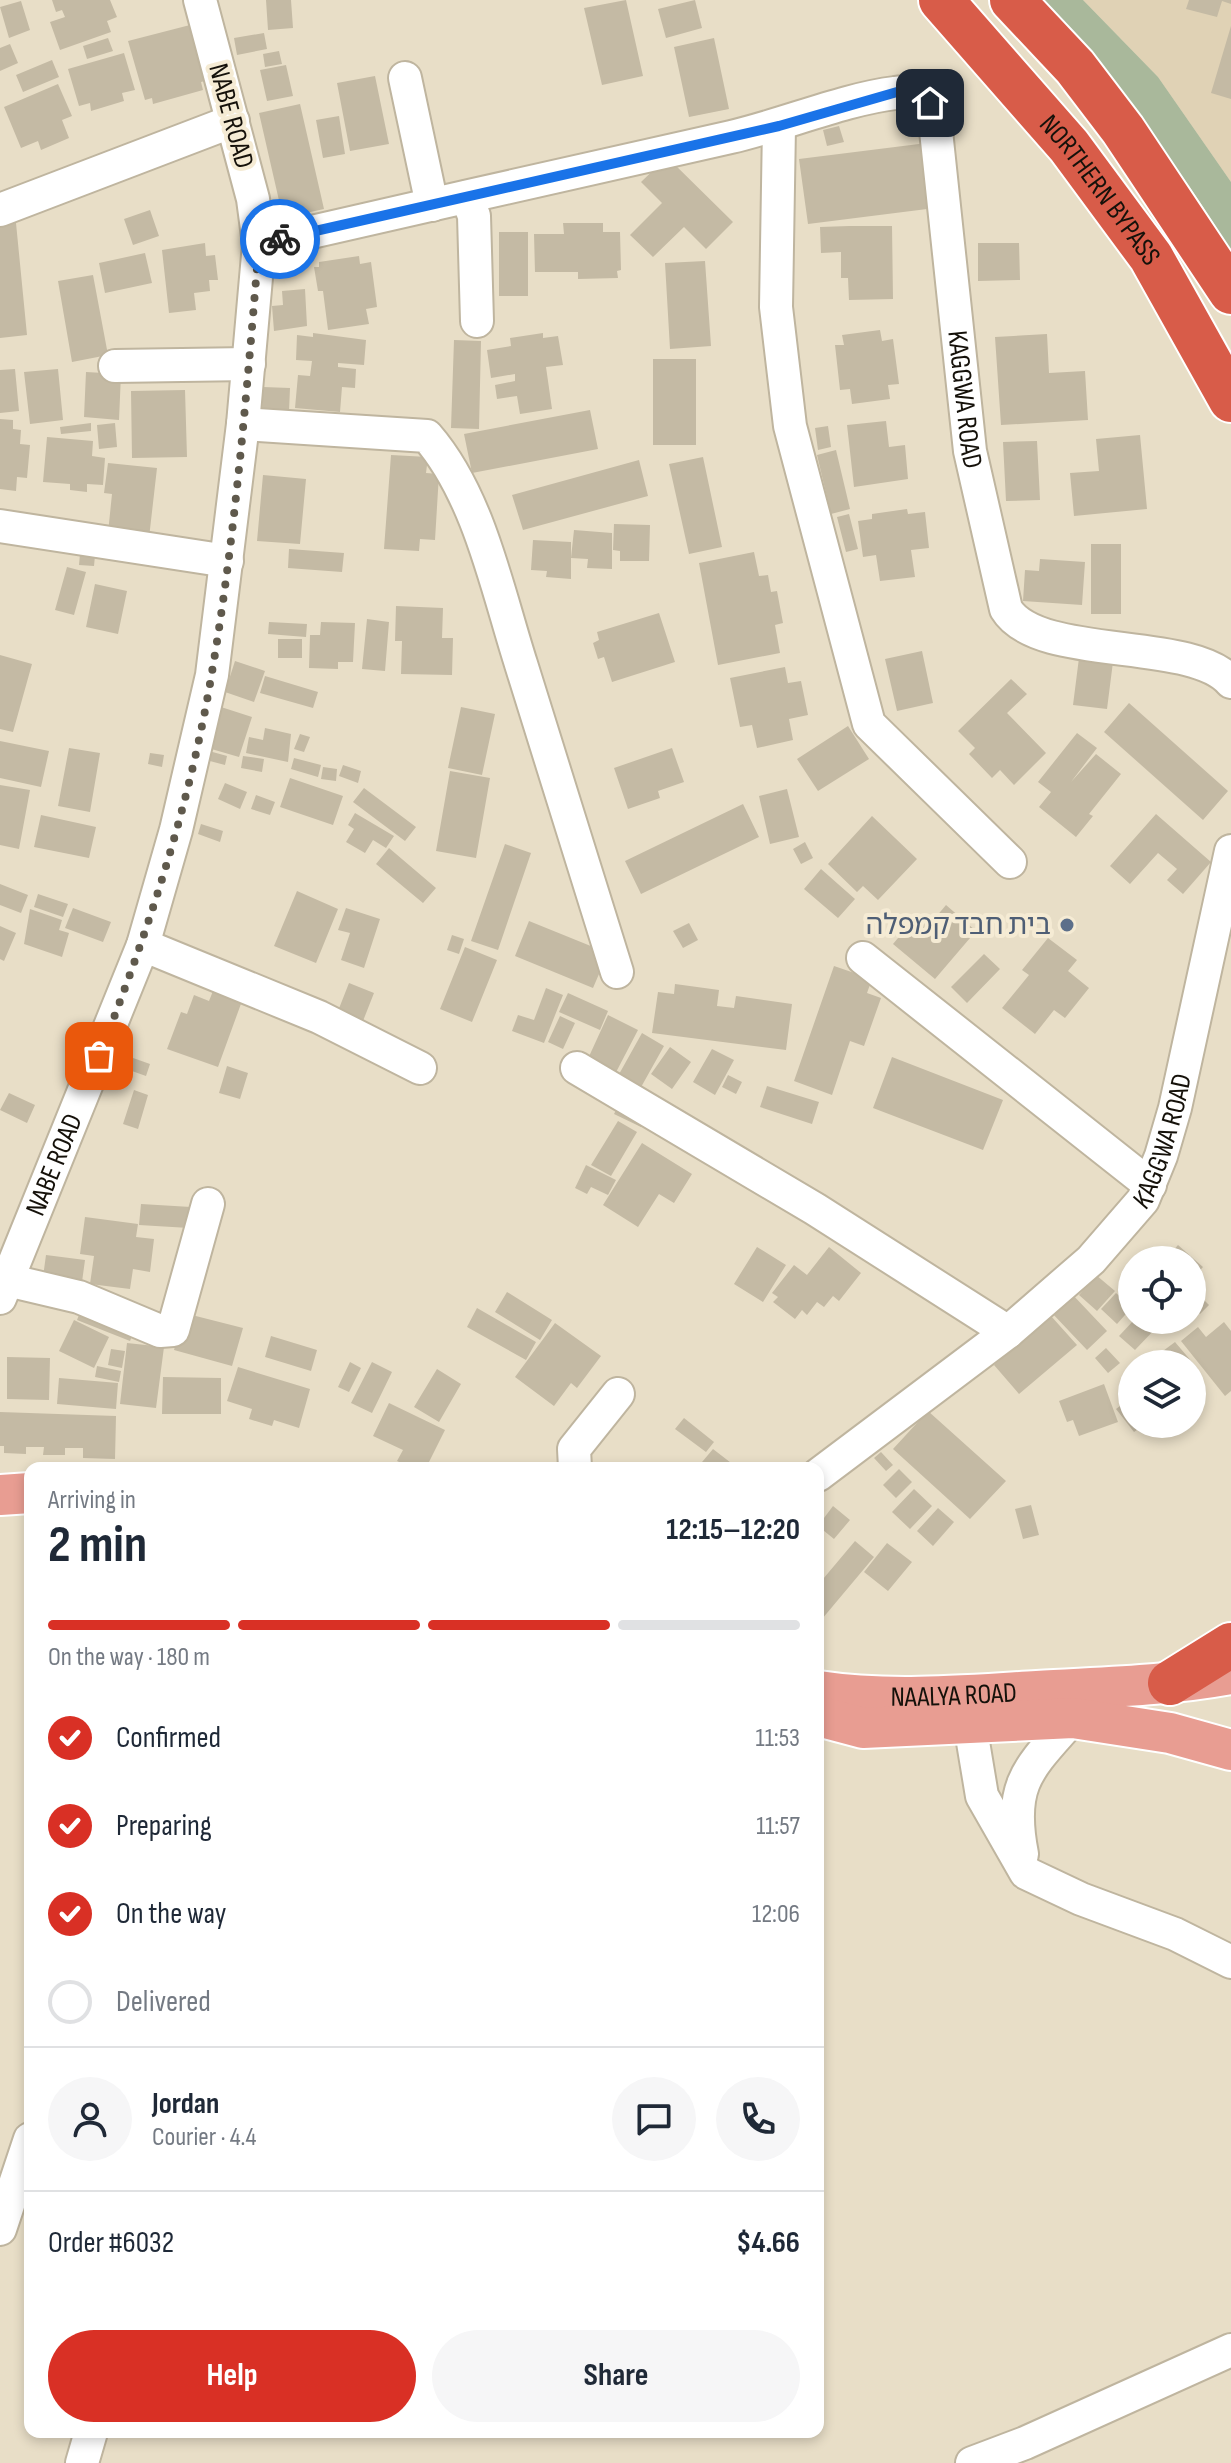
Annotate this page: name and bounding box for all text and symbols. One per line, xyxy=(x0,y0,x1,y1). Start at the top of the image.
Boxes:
street label: NABE ROAD xyxy=(201,60,261,172)
pin xyxy=(896,69,964,137)
icon: home xyxy=(908,81,952,125)
street label: NORTHERN BYPASS xyxy=(1033,108,1168,272)
courier xyxy=(240,199,320,279)
icon: bike xyxy=(258,217,302,261)
street label: KAGGWA ROAD xyxy=(941,329,990,472)
place label: בית חבד קמפלה xyxy=(866,909,1051,942)
marker: בית חבד קמפלה xyxy=(1058,916,1076,934)
pin xyxy=(65,1022,133,1090)
icon: bag xyxy=(77,1034,121,1078)
street label: KAGGWA ROAD xyxy=(1126,1071,1199,1216)
street label: NABE ROAD xyxy=(19,1109,89,1220)
map controls xyxy=(1118,1246,1206,1438)
button: locate xyxy=(1118,1246,1206,1334)
button: layers xyxy=(1118,1350,1206,1438)
text: Arriving in xyxy=(48,1485,136,1516)
text: 12:15–12:20 xyxy=(666,1512,800,1548)
text: 2 min xyxy=(48,1514,147,1577)
text: On the way · 180 m xyxy=(48,1642,210,1673)
street label: NAALYA ROAD xyxy=(890,1676,1018,1713)
icon: check xyxy=(48,1716,92,1760)
text: Confirmed xyxy=(116,1720,221,1756)
text: 11:53 xyxy=(756,1723,800,1754)
icon: check xyxy=(48,1804,92,1848)
text: Preparing xyxy=(116,1808,212,1844)
text: 11:57 xyxy=(756,1811,800,1842)
icon: check xyxy=(48,1892,92,1936)
text: On the way xyxy=(116,1896,226,1932)
text: 12:06 xyxy=(752,1899,800,1930)
text: Delivered xyxy=(116,1984,211,2020)
button: person xyxy=(48,2077,132,2161)
button: chat xyxy=(612,2077,696,2161)
button: phone xyxy=(716,2077,800,2161)
text: Jordan xyxy=(152,2086,219,2122)
text: Courier · 4.4 xyxy=(152,2122,256,2153)
text: Order #6032 xyxy=(48,2225,174,2261)
text: $4.66 xyxy=(736,2225,800,2261)
button: Help xyxy=(48,2330,416,2422)
button: Share xyxy=(432,2330,800,2422)

